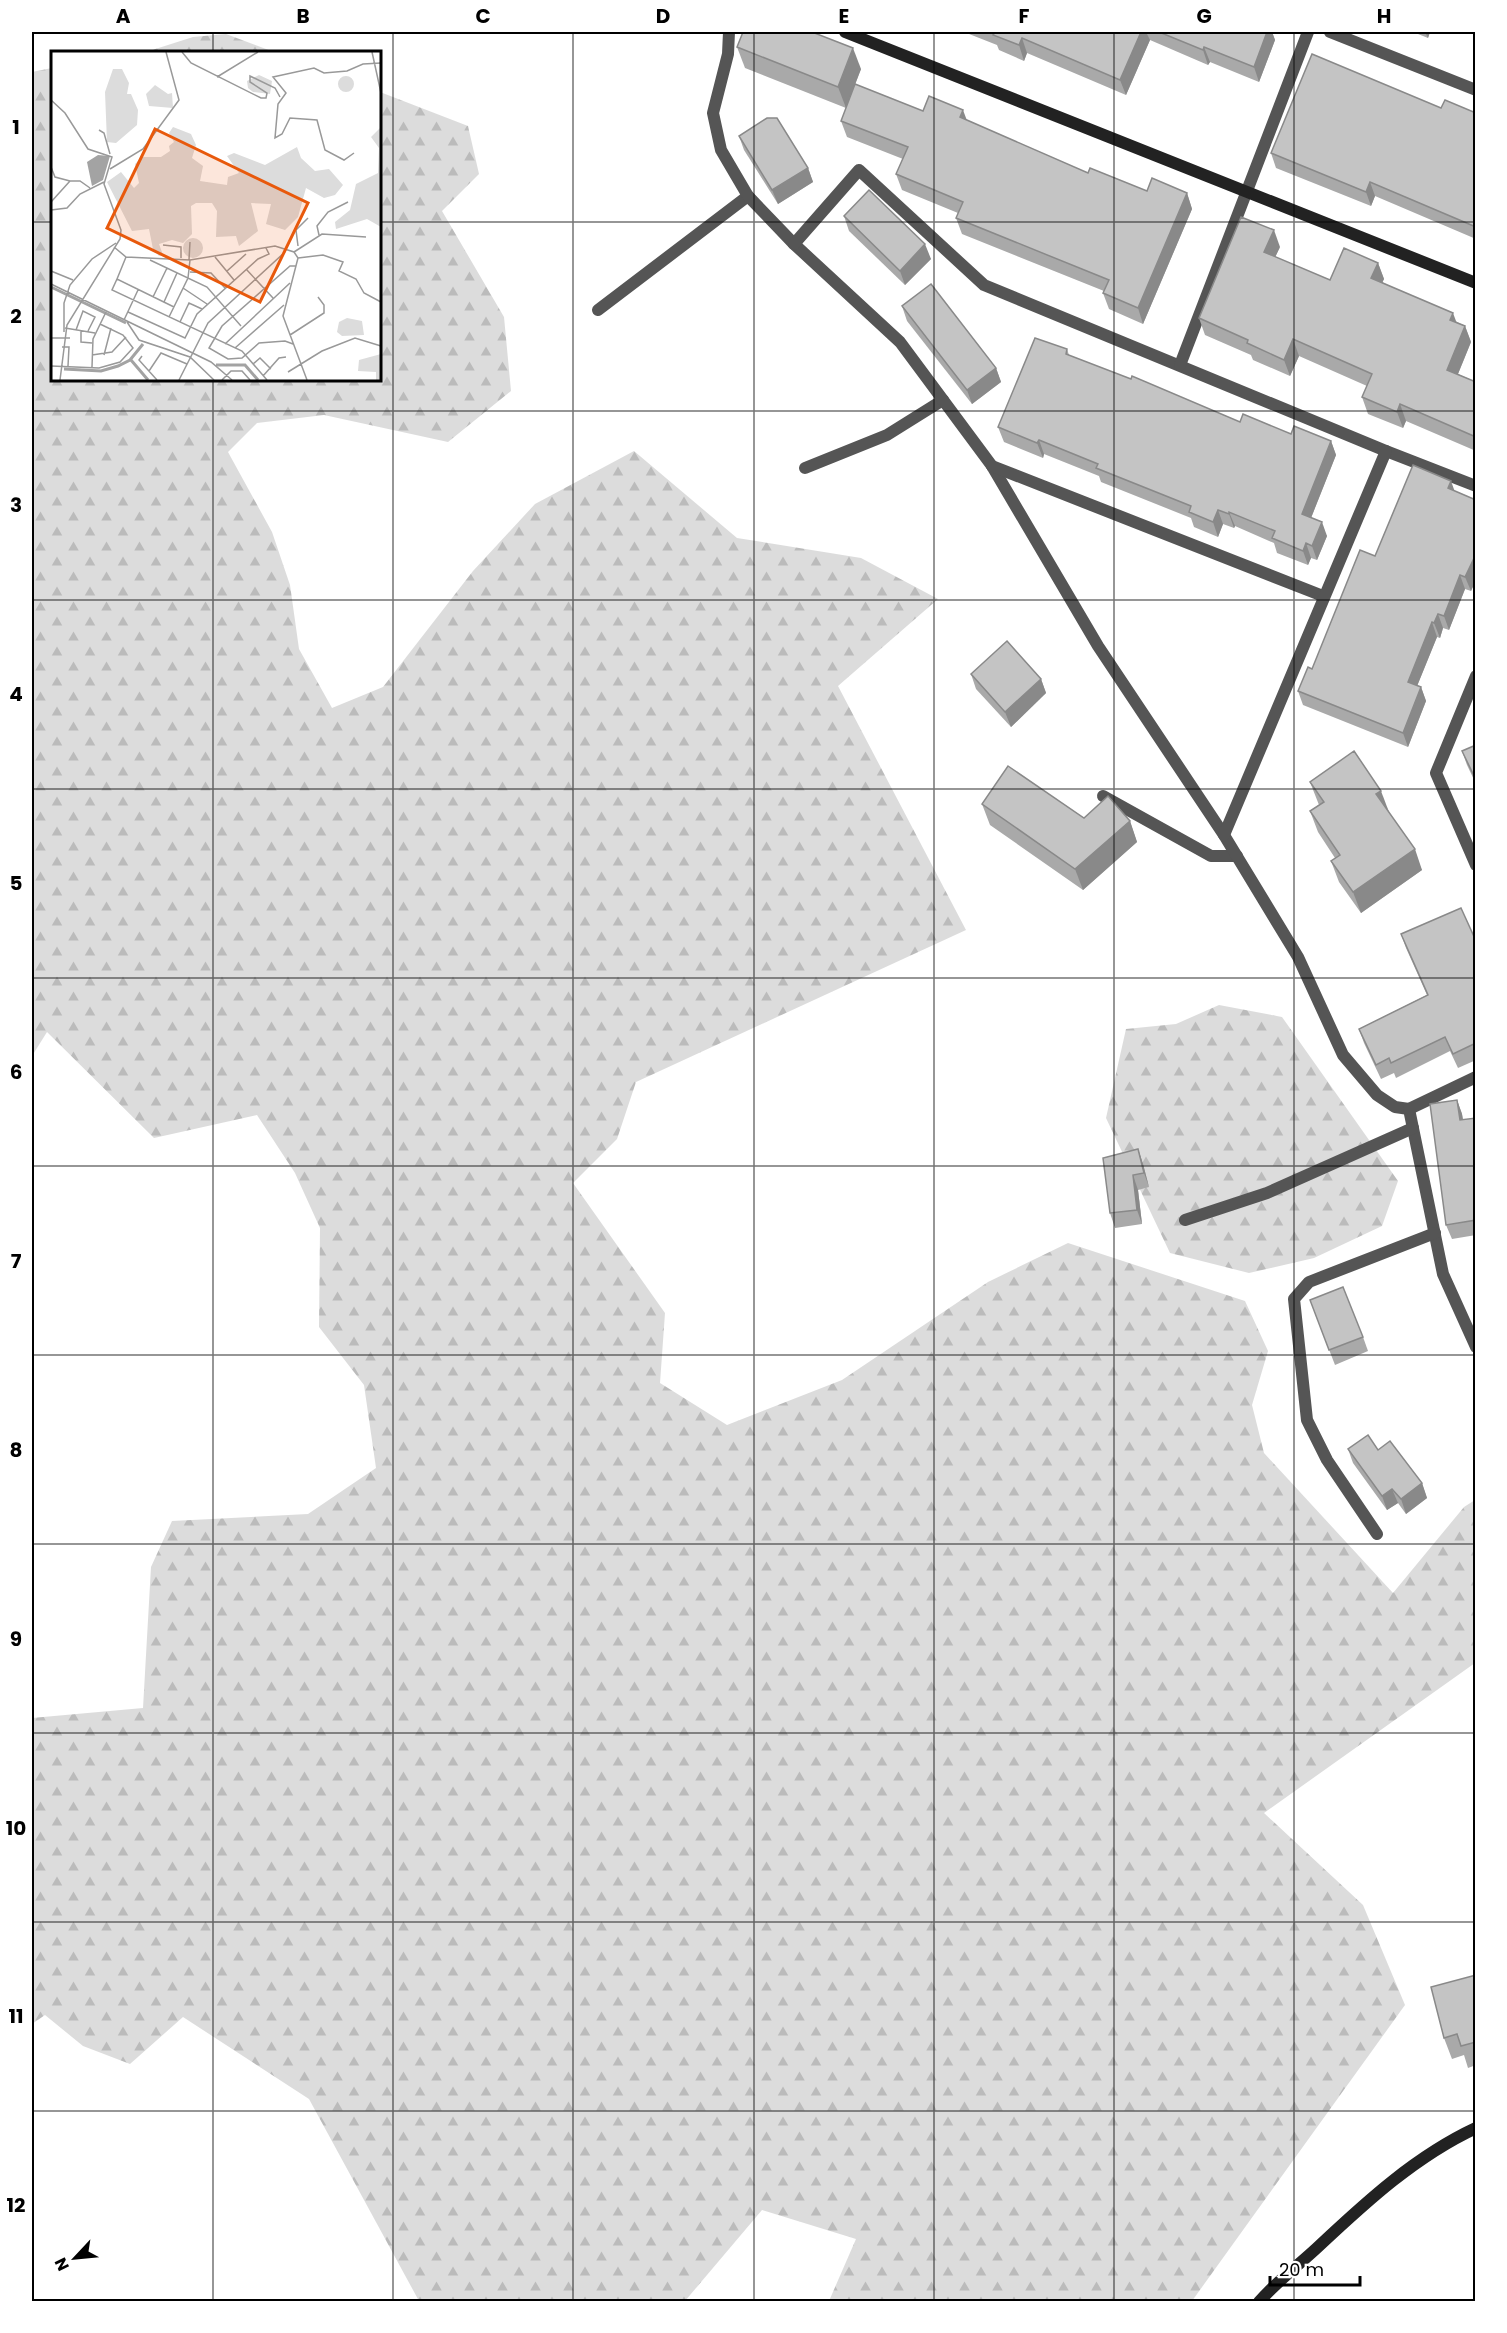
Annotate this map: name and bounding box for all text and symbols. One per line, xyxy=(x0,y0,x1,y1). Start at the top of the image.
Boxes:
text: A xyxy=(116,2,131,30)
text: B xyxy=(296,2,310,30)
text: C xyxy=(475,2,491,30)
text: D xyxy=(656,2,670,30)
text: E xyxy=(839,2,849,30)
text: F xyxy=(1019,2,1030,30)
text: G xyxy=(1196,2,1212,30)
text: H xyxy=(1377,2,1391,30)
inset map xyxy=(51,51,381,381)
text: 1 xyxy=(12,113,20,141)
text: 2 xyxy=(10,302,22,330)
text: 3 xyxy=(10,491,22,519)
text: 4 xyxy=(9,680,23,708)
text: 5 xyxy=(10,869,23,897)
text: 6 xyxy=(10,1058,22,1086)
text: 7 xyxy=(11,1247,22,1275)
text: 8 xyxy=(10,1436,22,1464)
text: 9 xyxy=(10,1625,22,1653)
text: 10 xyxy=(6,1814,26,1842)
text: 11 xyxy=(8,2002,24,2030)
text: 12 xyxy=(7,2191,25,2219)
north arrow xyxy=(45,2228,105,2288)
scale bar xyxy=(1270,2249,1360,2287)
text: N xyxy=(49,2254,75,2275)
text: 20 m xyxy=(1279,2257,1324,2282)

